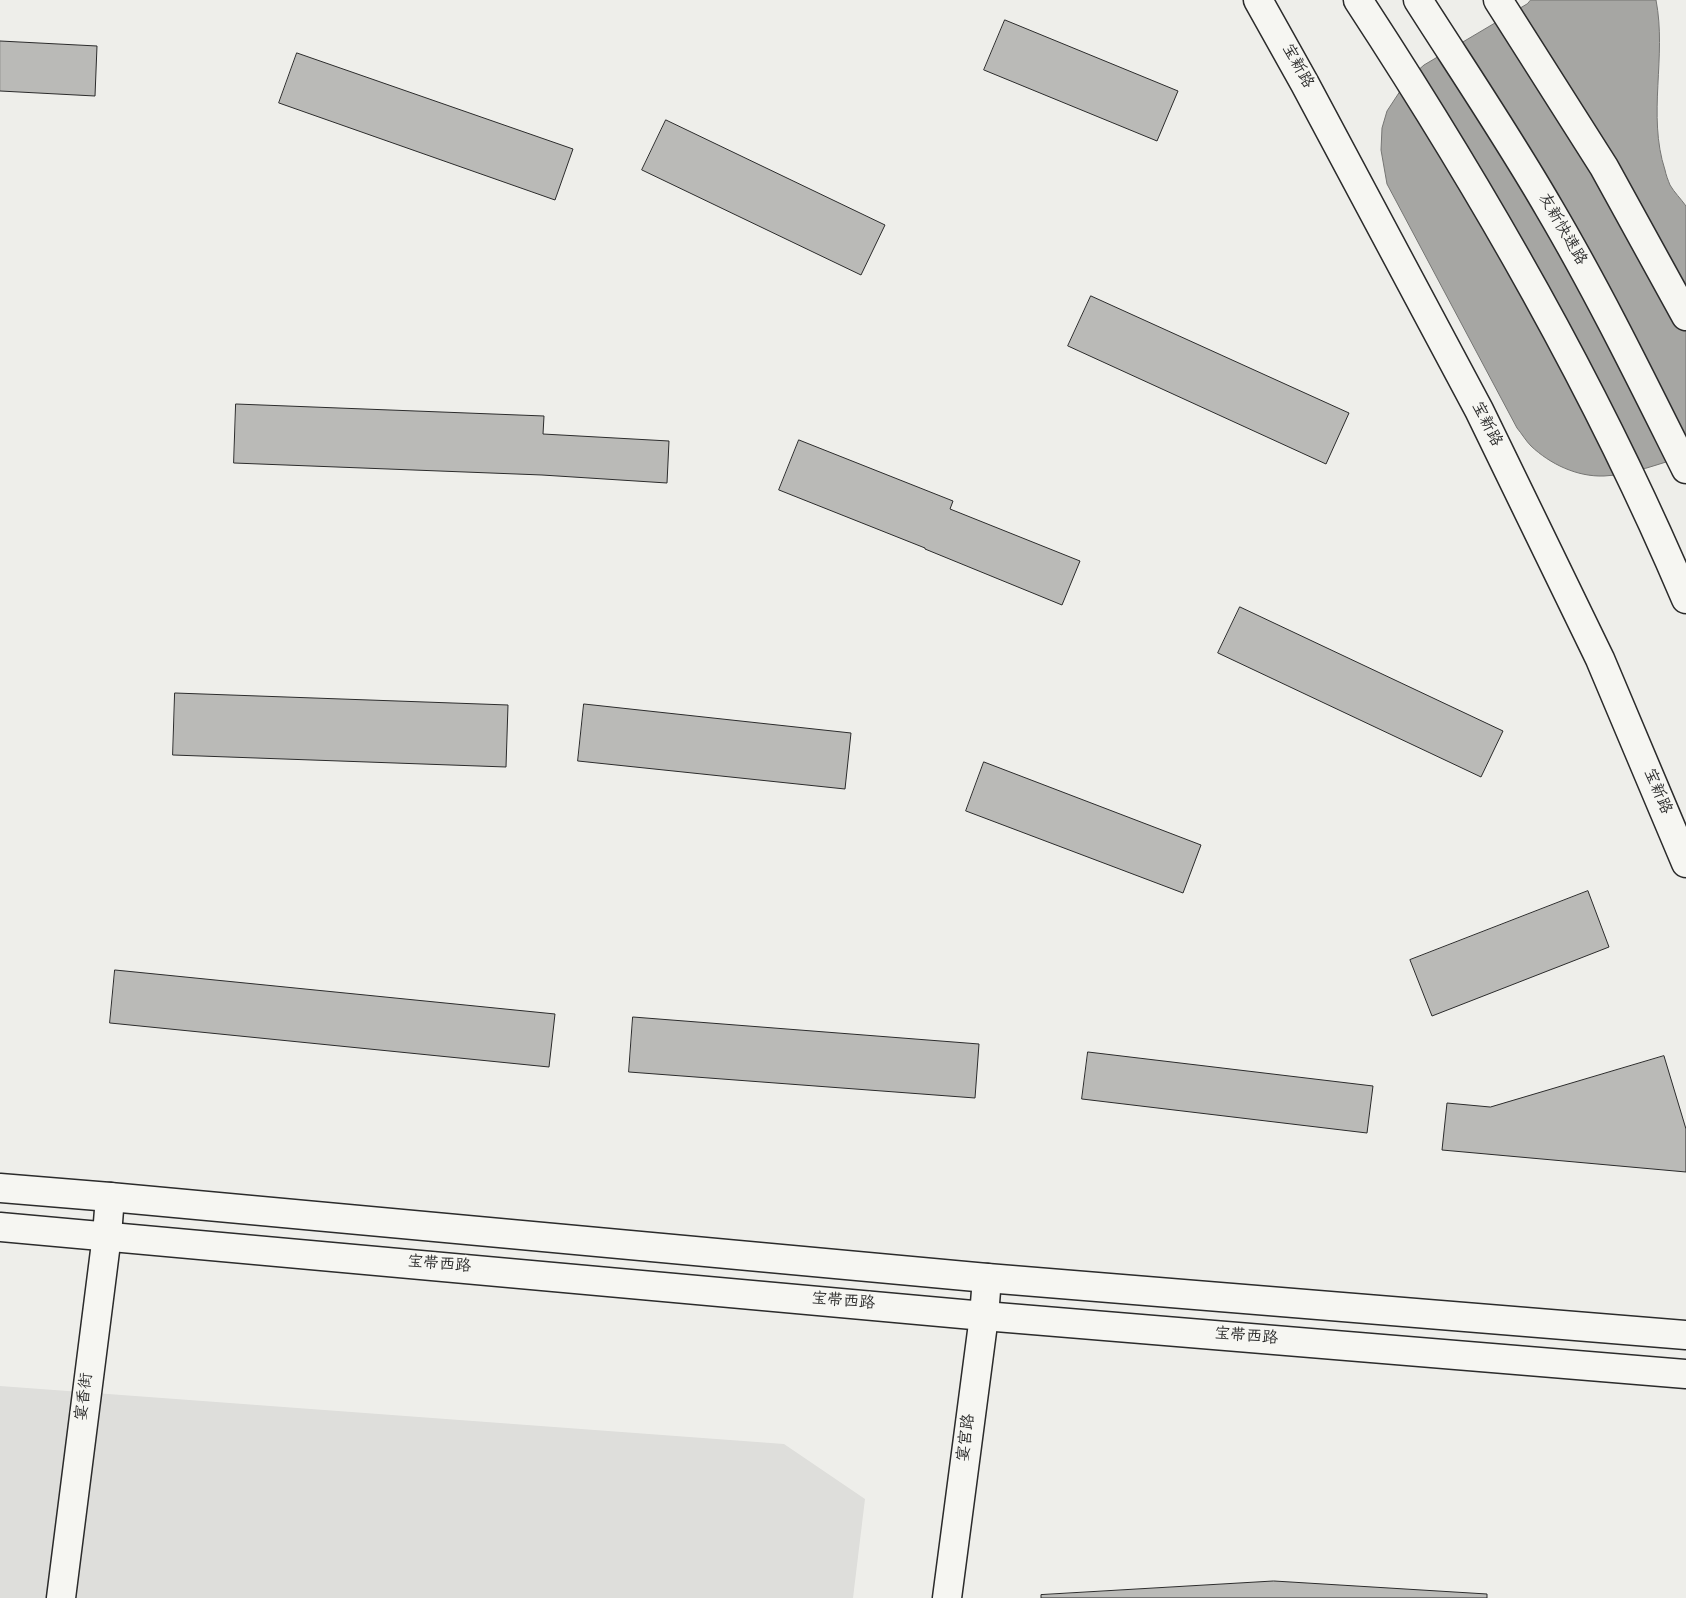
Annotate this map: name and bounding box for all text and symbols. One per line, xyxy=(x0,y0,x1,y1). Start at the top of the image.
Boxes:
street label: 宝新路 xyxy=(1276,41,1316,93)
street label: 友新快速路 xyxy=(1533,191,1589,269)
street label: 宝新路 xyxy=(1466,399,1504,451)
street label: 宝新路 xyxy=(1638,766,1674,818)
street label: 宝带西路 xyxy=(406,1254,472,1278)
street label: 宝带西路 xyxy=(810,1291,876,1315)
street label: 宝带西路 xyxy=(1213,1326,1279,1350)
street label: 宴香街 xyxy=(74,1372,98,1422)
street label: 宴宫路 xyxy=(956,1413,980,1463)

